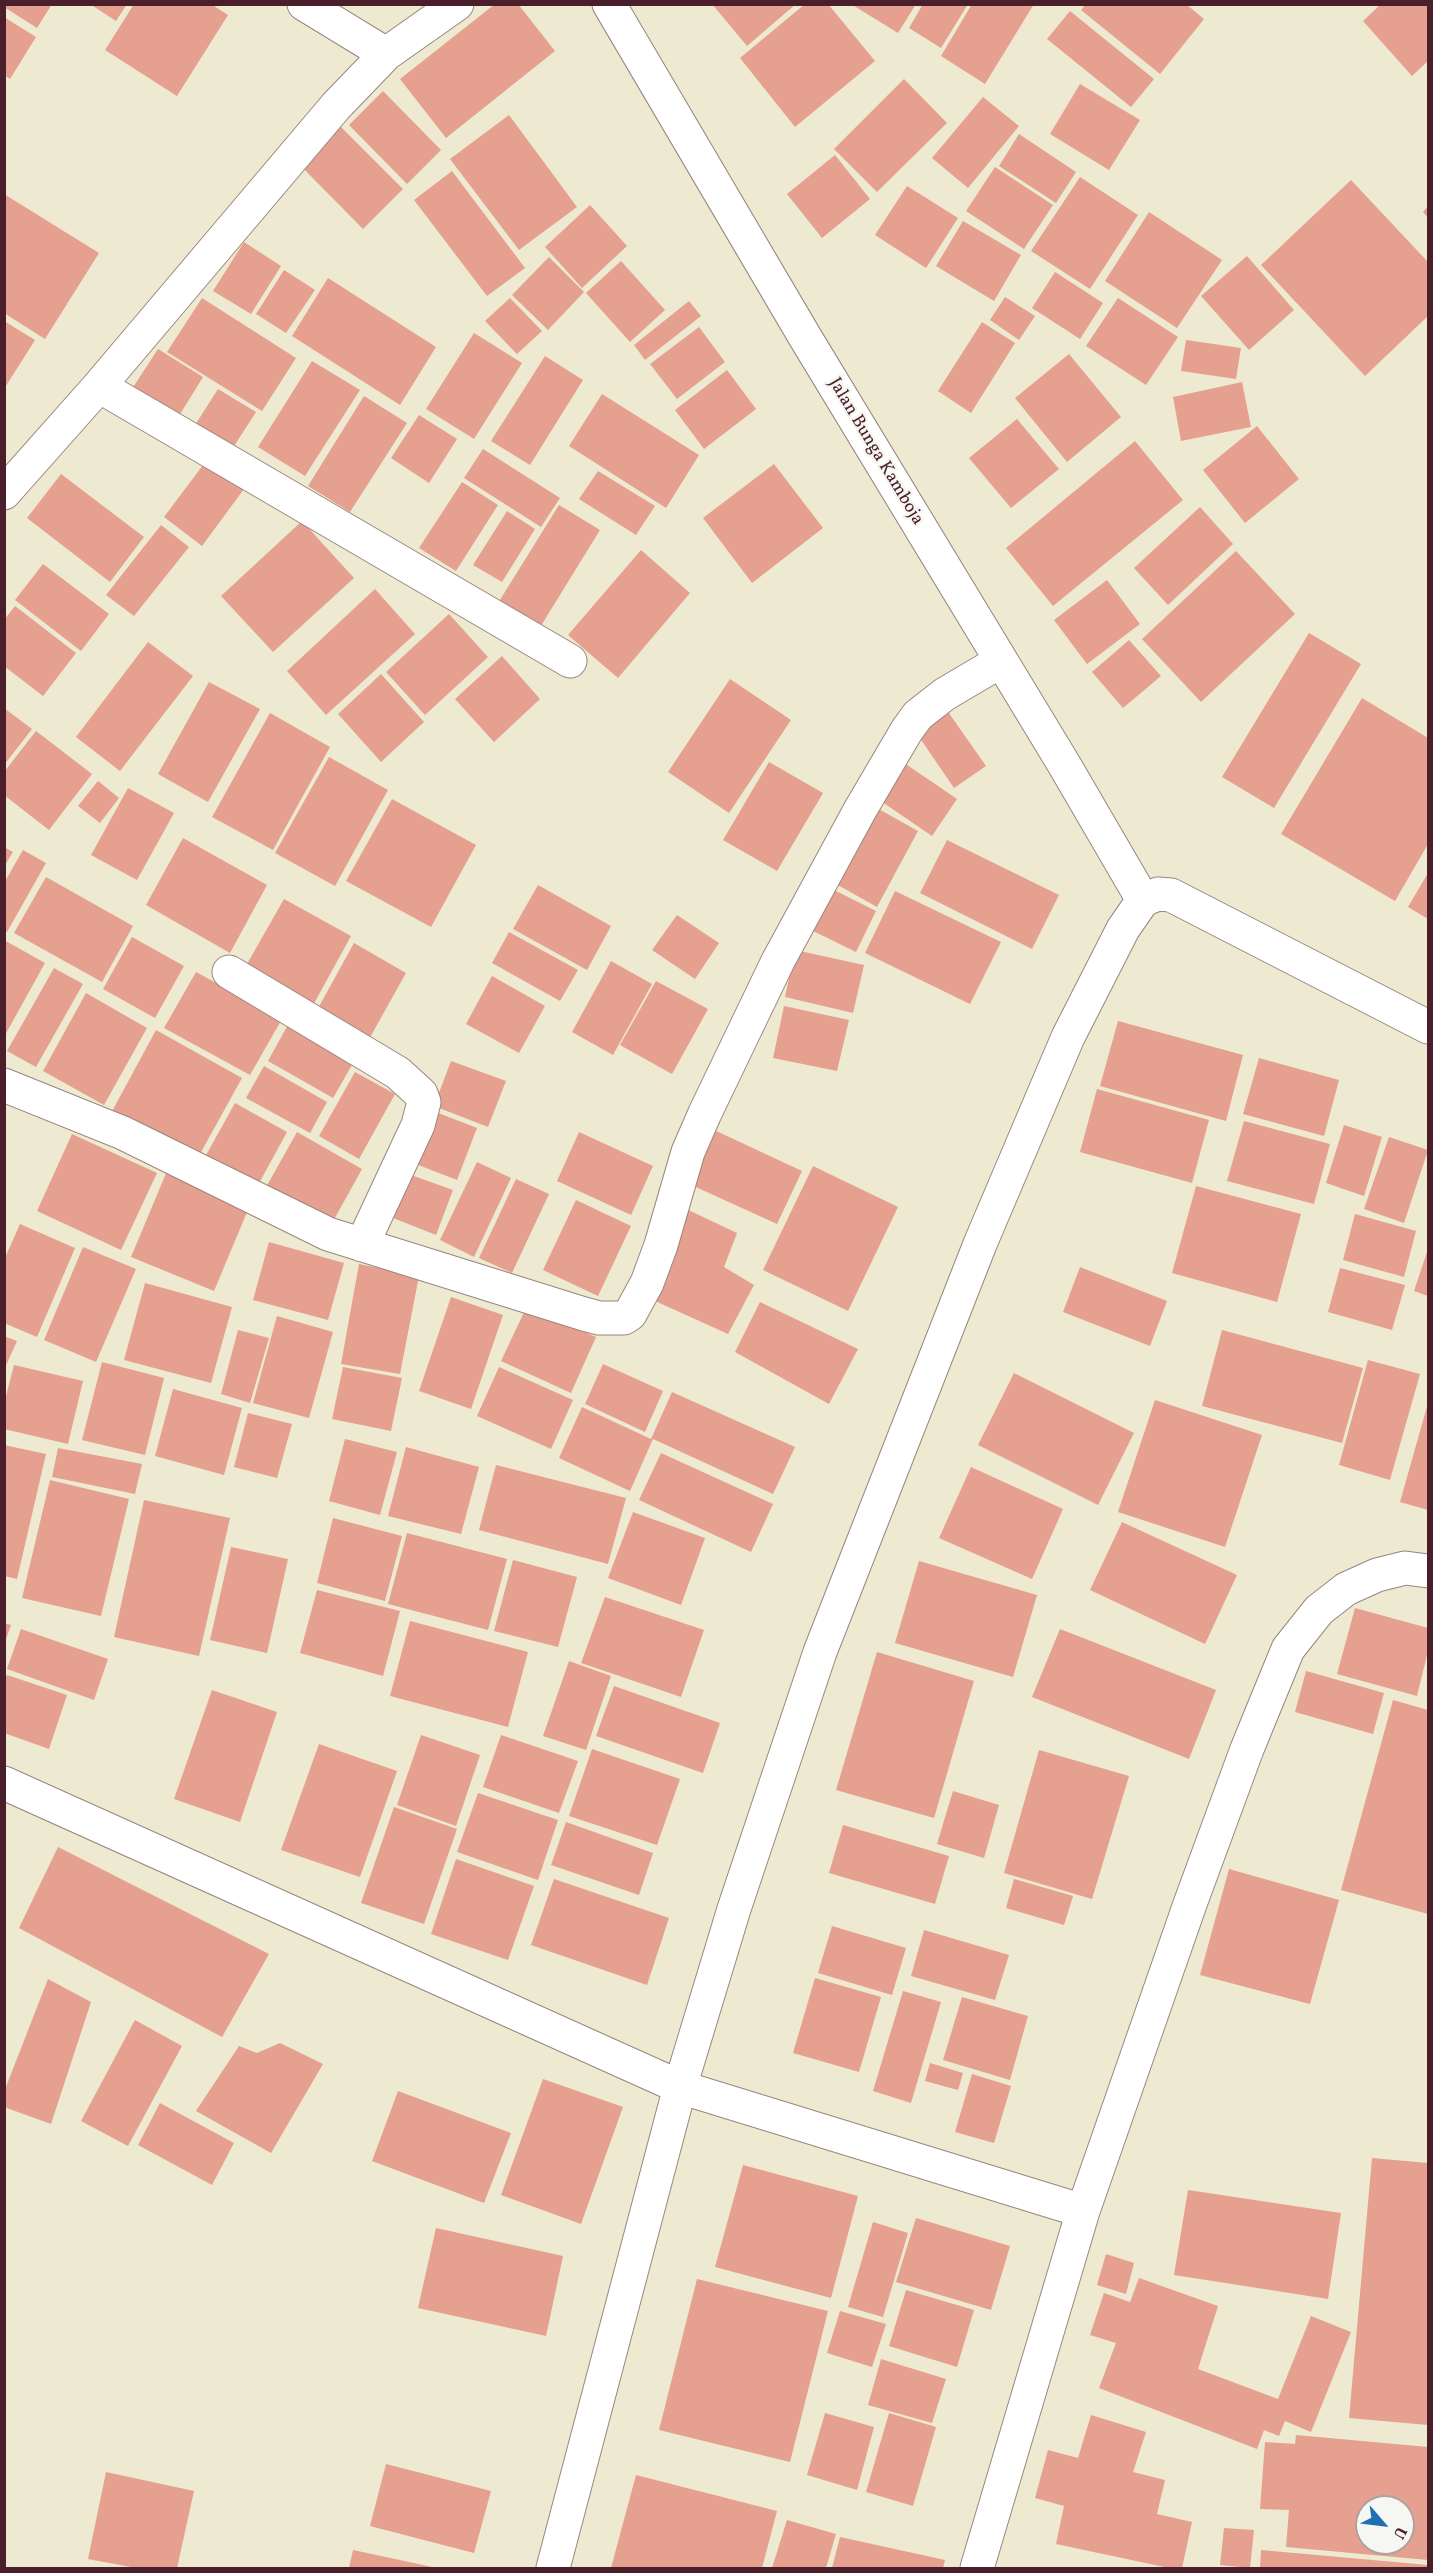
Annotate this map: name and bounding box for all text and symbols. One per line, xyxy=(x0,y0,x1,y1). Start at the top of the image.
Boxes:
street label: Jalan Bunga Kamboja xyxy=(822,374,928,530)
north arrow xyxy=(1355,2495,1415,2555)
text: U xyxy=(1387,2522,1411,2543)

